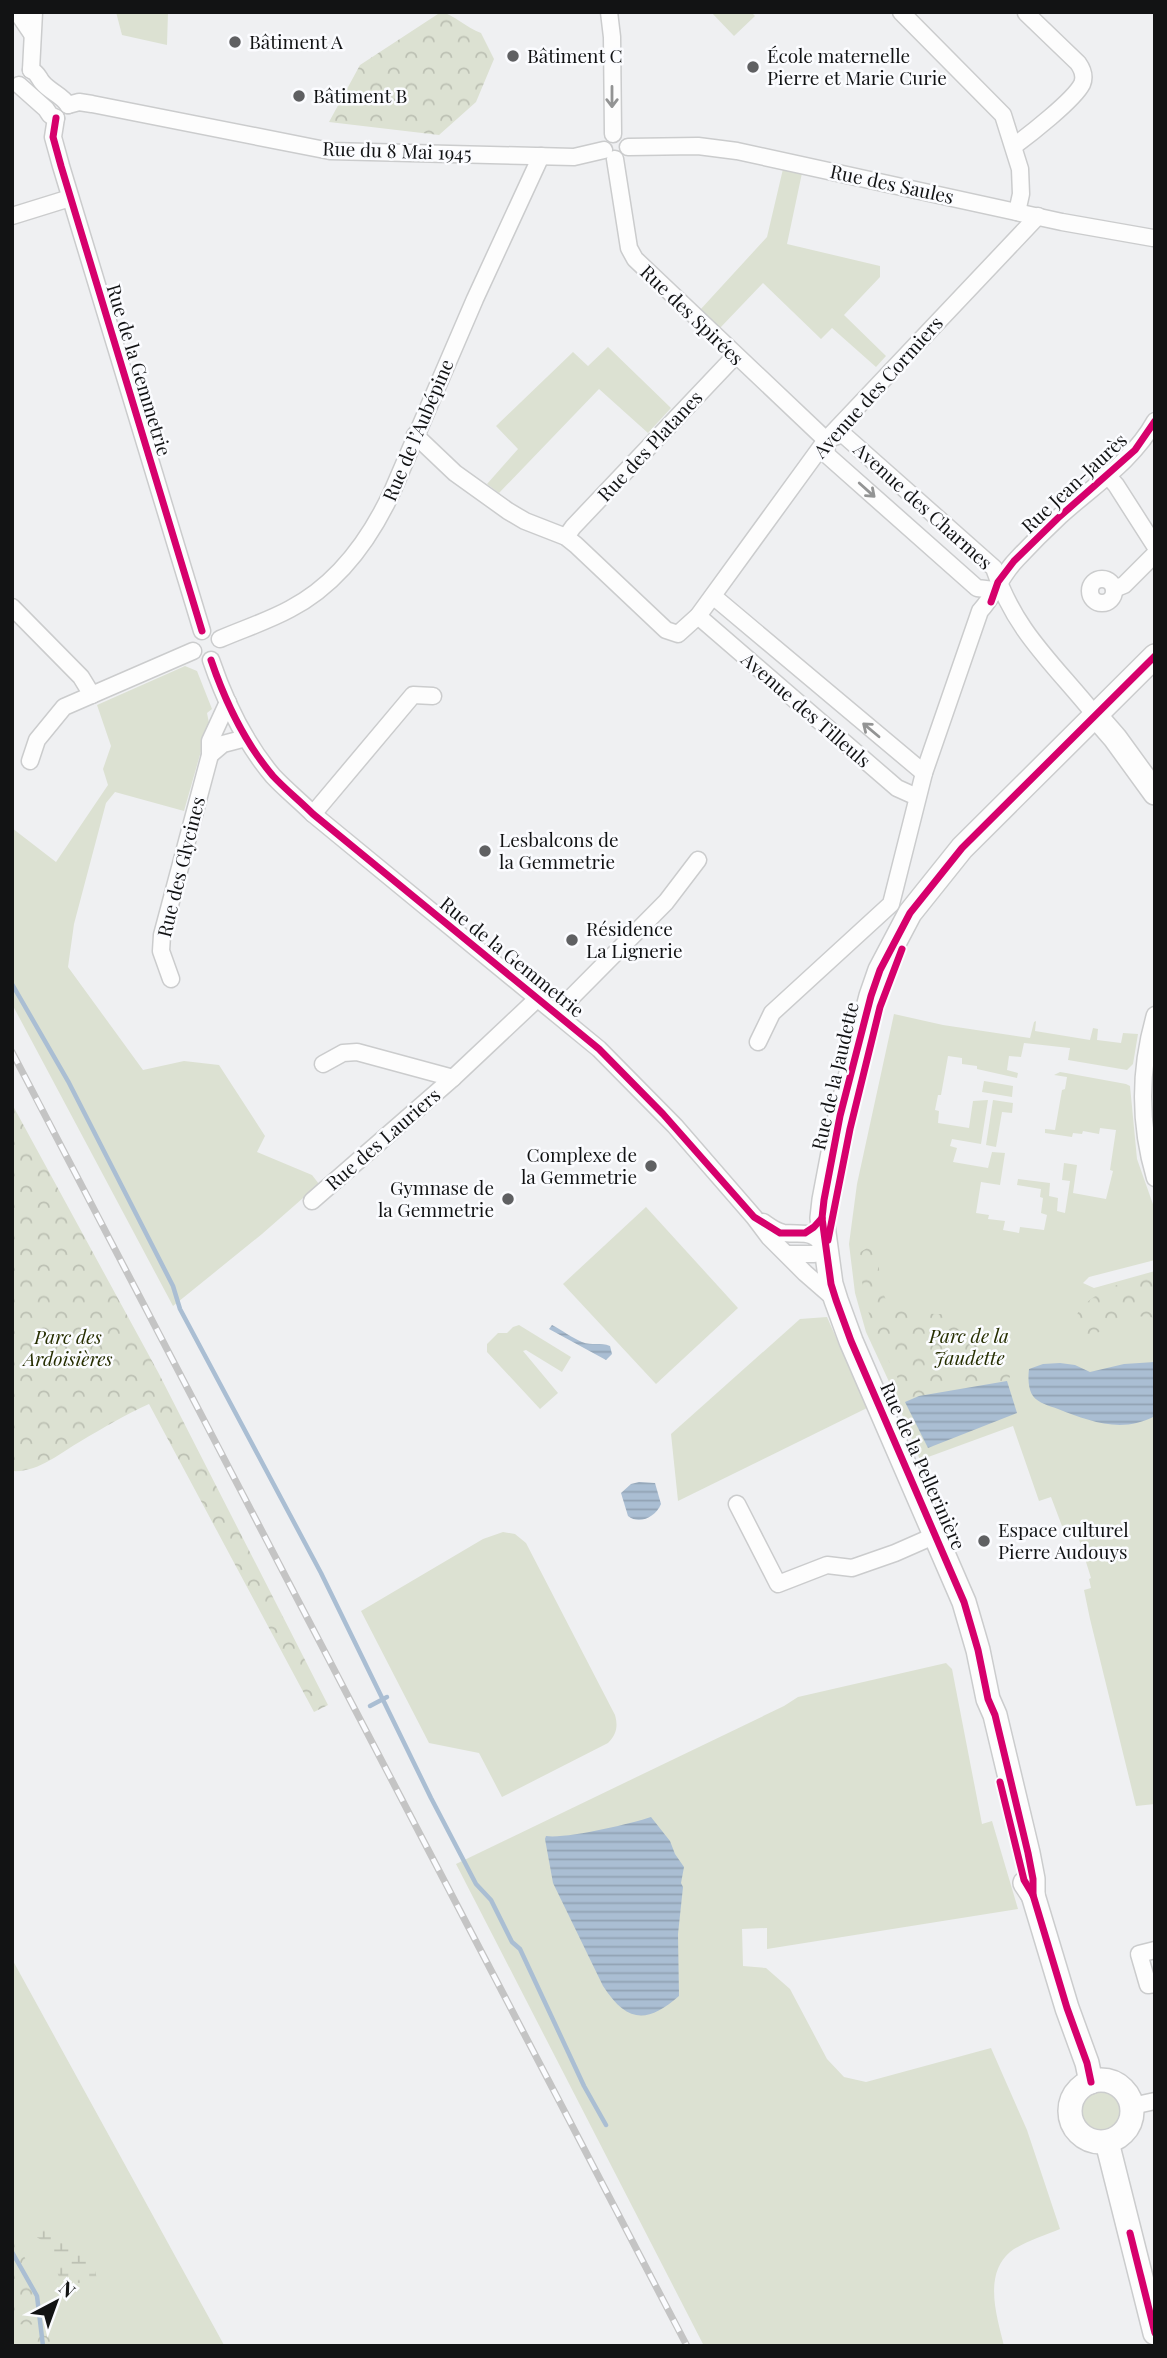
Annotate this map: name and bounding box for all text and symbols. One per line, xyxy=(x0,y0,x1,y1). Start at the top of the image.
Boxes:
place label: Bâtiment A xyxy=(249,28,344,54)
marker: Bâtiment A xyxy=(227,34,243,50)
place label: Bâtiment C xyxy=(527,42,623,68)
place label: École maternelle Pierre et Marie Curie xyxy=(767,42,947,90)
marker: Bâtiment C xyxy=(505,48,521,64)
marker: École maternelle Pierre et Marie Curie xyxy=(745,59,761,75)
place label: Bâtiment B xyxy=(313,82,407,108)
one-way arrow xyxy=(605,86,619,109)
marker: Bâtiment B xyxy=(291,88,307,104)
street label: Rue du 8 Mai 1945 xyxy=(322,134,472,166)
street label: Rue des Saules xyxy=(828,157,956,209)
street label: Rue des Spirées xyxy=(635,258,750,370)
street label: Rue de la Gemmetrie xyxy=(101,281,178,459)
street label: Avenue des Cormiers xyxy=(806,310,948,463)
street label: Rue de l’Aubépine xyxy=(375,355,459,505)
street label: Rue des Platanes xyxy=(591,384,708,506)
street label: Rue Jean-Jaurès xyxy=(1015,426,1132,538)
street label: Avenue des Charmes xyxy=(848,435,999,575)
one-way arrow xyxy=(858,482,876,498)
street label: Avenue des Tilleuls xyxy=(736,645,877,773)
one-way arrow xyxy=(863,722,881,738)
street label: Rue des Glycines xyxy=(150,794,210,940)
place label: Lesbalcons de la Gemmetrie xyxy=(499,826,619,874)
marker: Lesbalcons de la Gemmetrie xyxy=(477,843,493,859)
street label: Rue de la Gemmetrie xyxy=(435,890,590,1023)
place label: Résidence La Lignerie xyxy=(586,915,683,963)
marker: Résidence La Lignerie xyxy=(564,932,580,948)
street label: Rue de la Jaudette xyxy=(804,999,864,1152)
street label: Rue des Lauriers xyxy=(320,1081,445,1195)
place label: Complexe de la Gemmetrie xyxy=(521,1141,637,1189)
marker: Complexe de la Gemmetrie xyxy=(643,1158,659,1174)
place label: Gymnase de la Gemmetrie xyxy=(378,1174,494,1222)
marker: Gymnase de la Gemmetrie xyxy=(500,1191,516,1207)
park label: Parc de la Jaudette xyxy=(928,1322,1009,1370)
park label: Parc des Ardoisières xyxy=(21,1323,113,1371)
street label: Rue de la Pellerinière xyxy=(875,1378,973,1554)
place label: Espace culturel Pierre Audouys xyxy=(998,1516,1129,1564)
marker: Espace culturel Pierre Audouys xyxy=(976,1533,992,1549)
north arrow xyxy=(21,2267,91,2337)
text: N xyxy=(54,2274,82,2303)

